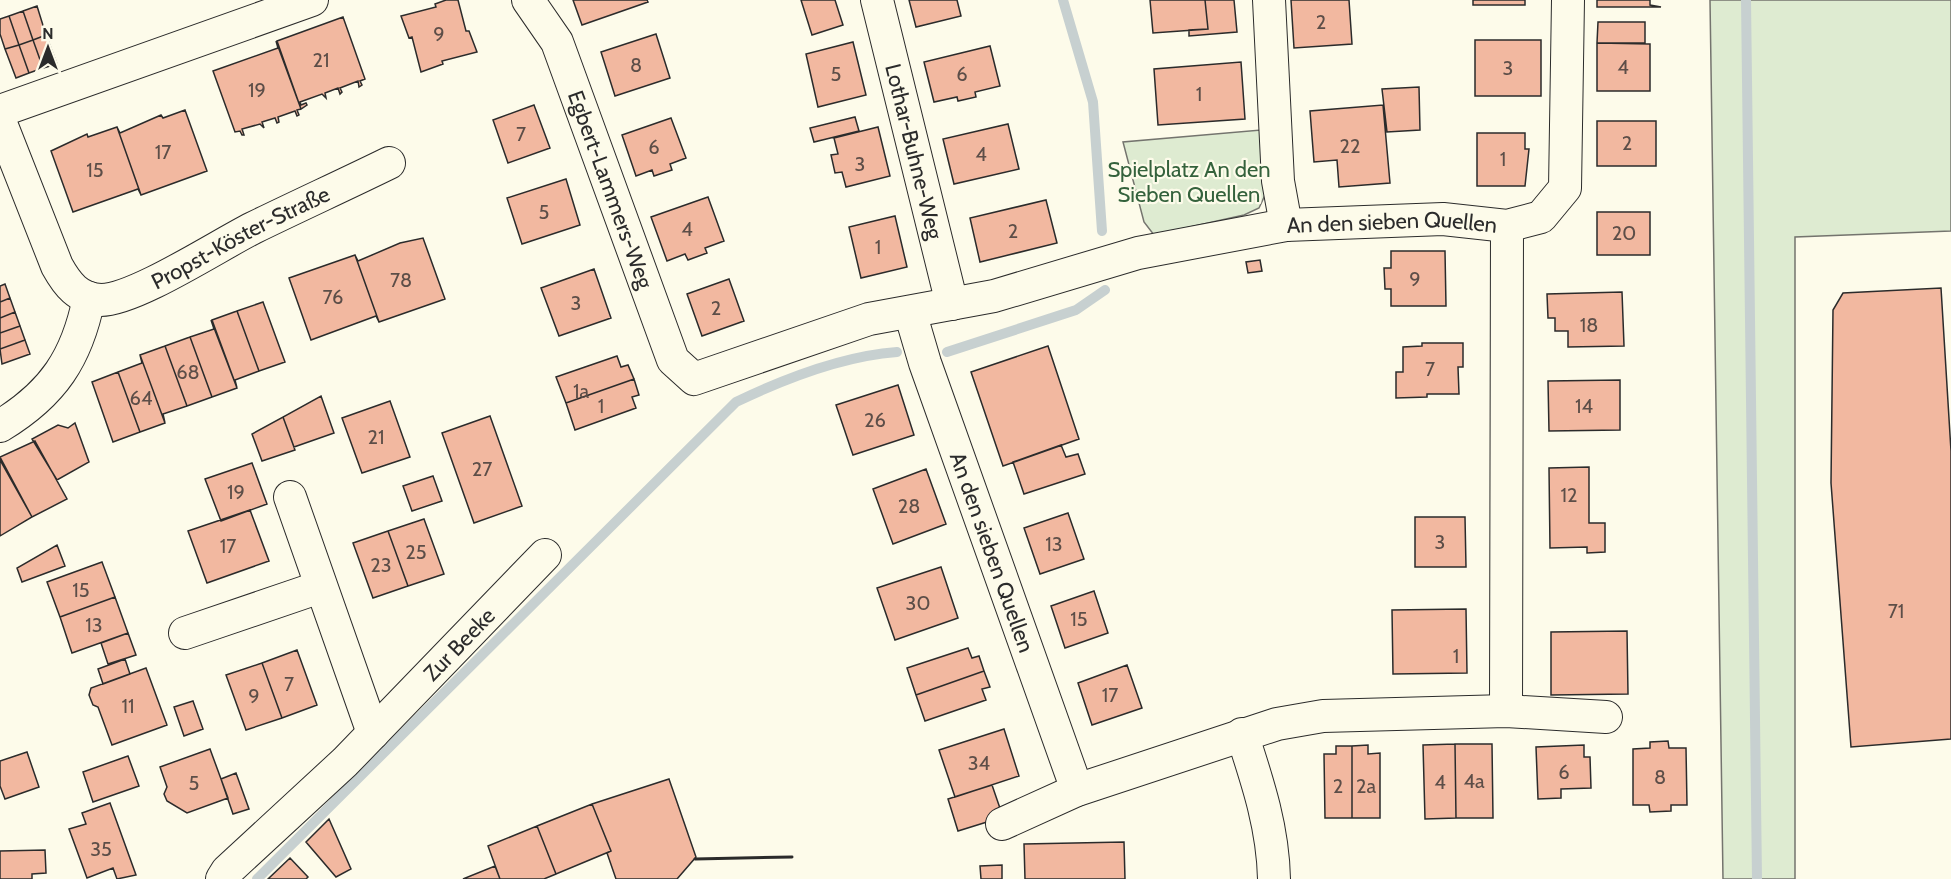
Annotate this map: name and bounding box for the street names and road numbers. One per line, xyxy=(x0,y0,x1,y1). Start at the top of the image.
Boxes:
street label: Lothar-Buhne-Weg xyxy=(879,61,949,243)
street label: Egbert-Lammers-Weg xyxy=(562,87,659,293)
street label: Propst-Köster-Straße xyxy=(147,180,334,295)
street label: An den sieben Quellen xyxy=(1286,206,1499,239)
street label: An den sieben Quellen xyxy=(944,449,1040,656)
street label: Zur Beeke xyxy=(418,602,501,687)

